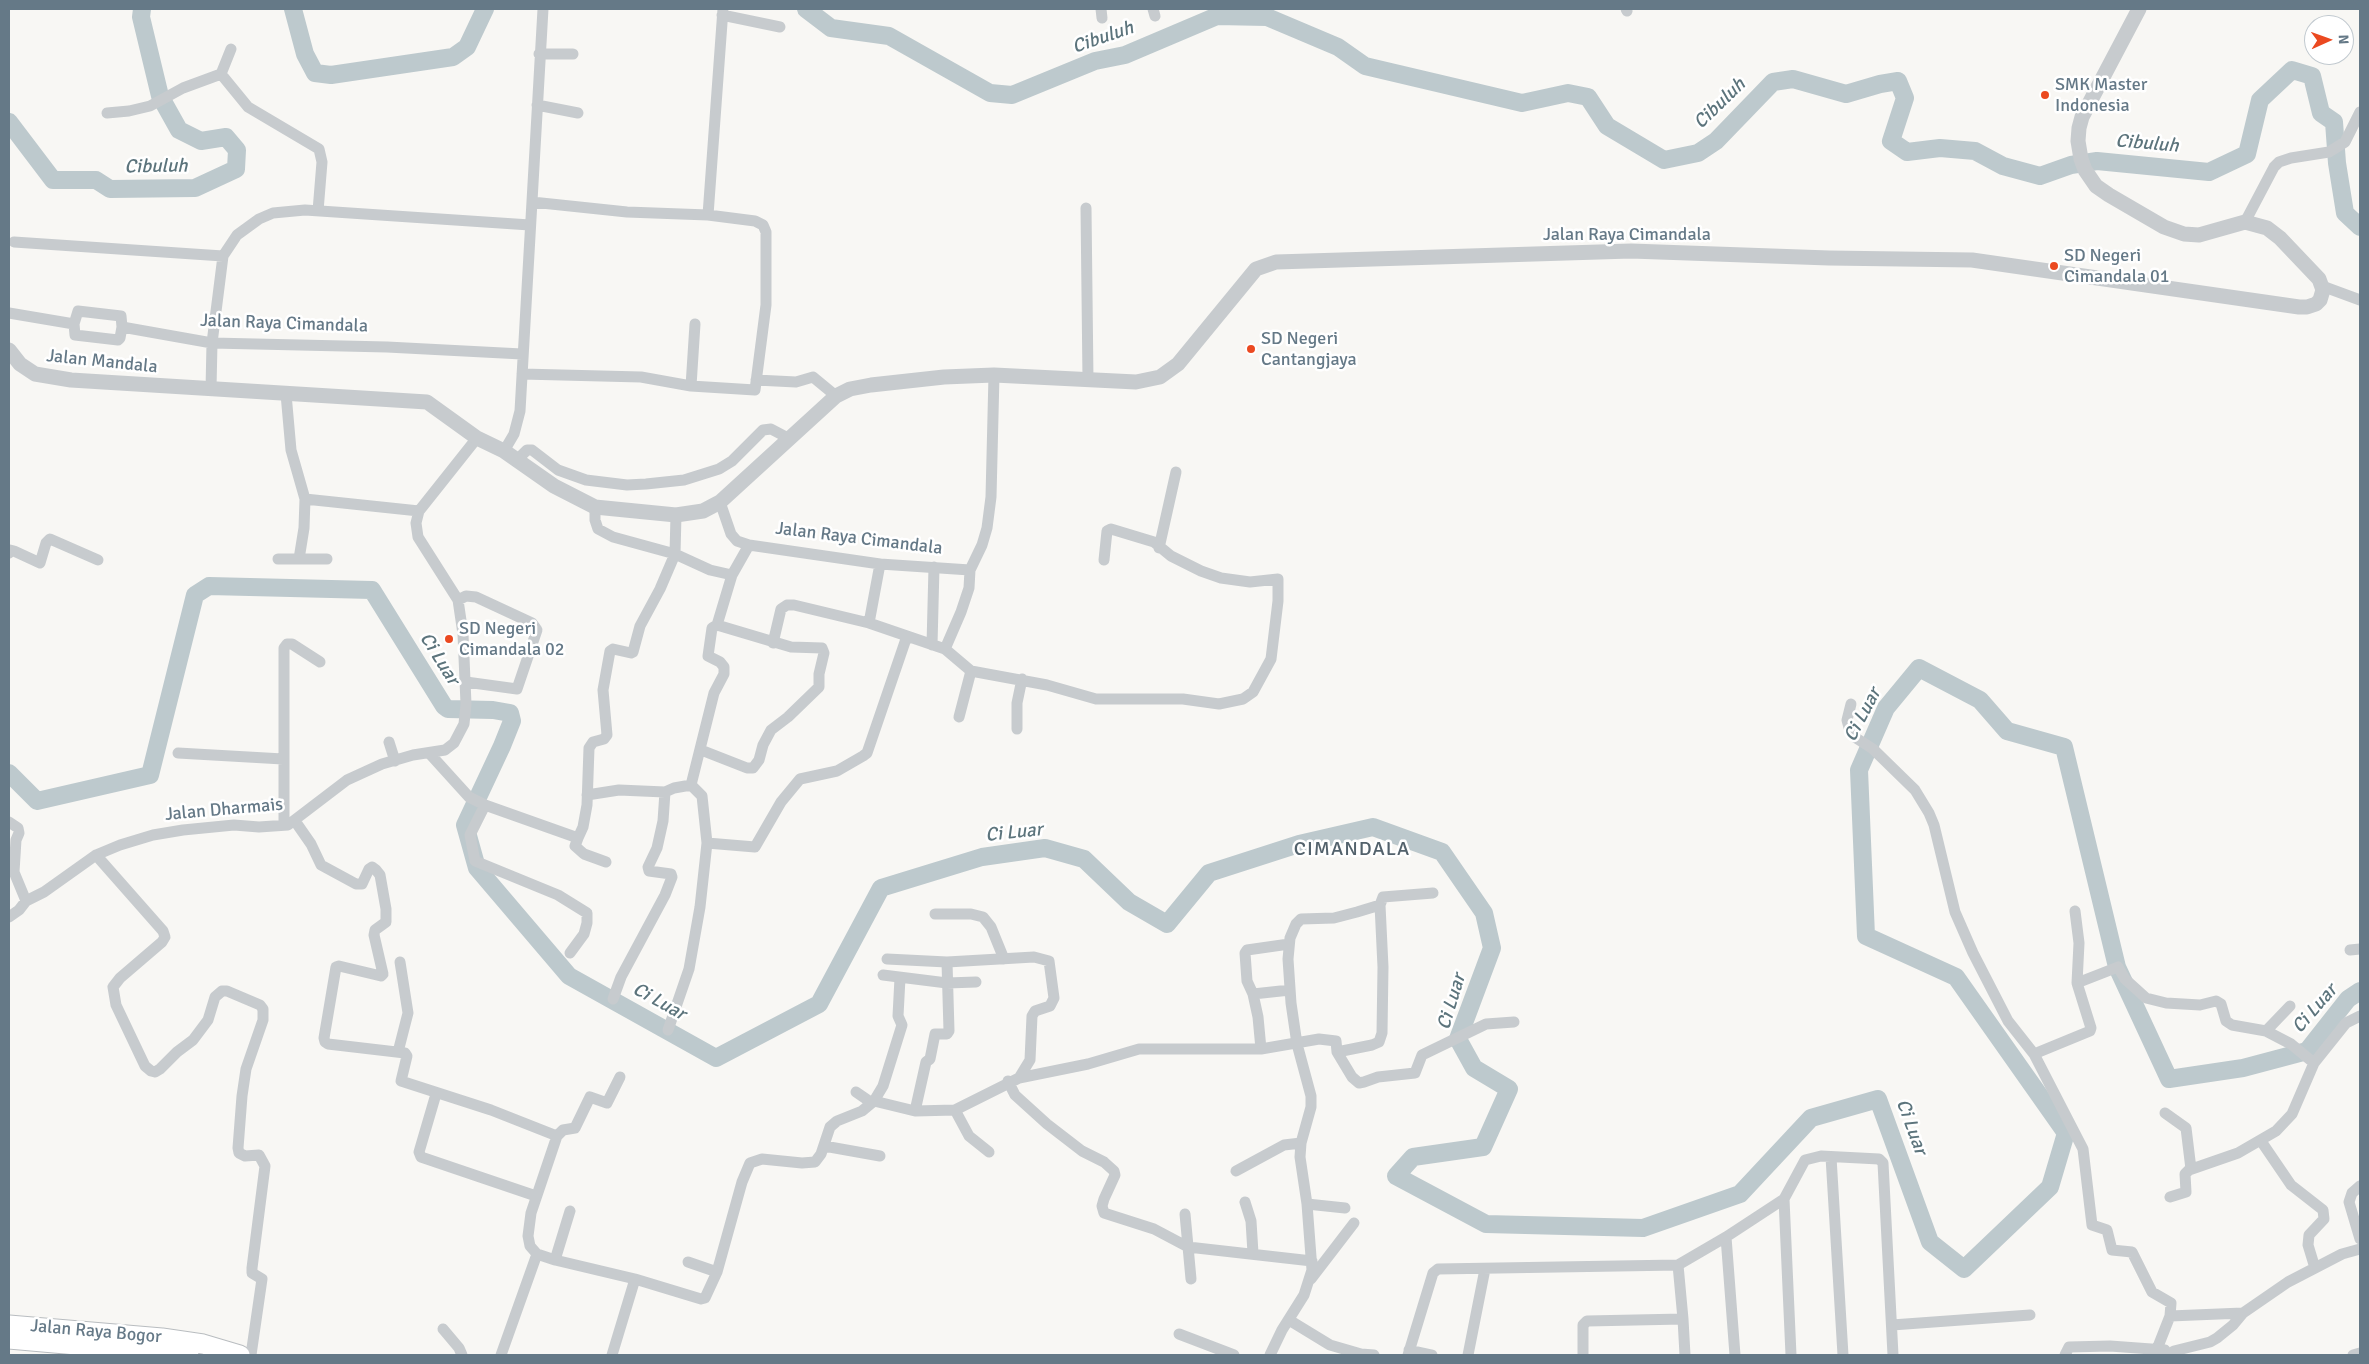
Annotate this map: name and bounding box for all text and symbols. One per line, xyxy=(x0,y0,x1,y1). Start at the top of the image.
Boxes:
north arrow xyxy=(2304,15,2354,65)
water label: Cibuluh xyxy=(1069,17,1137,59)
text: N xyxy=(2335,34,2352,45)
water label: Cibuluh xyxy=(1689,74,1751,134)
place label: SMK Master Indonesia xyxy=(2055,74,2147,116)
marker: SMK Master Indonesia xyxy=(2039,89,2051,101)
water label: Cibuluh xyxy=(2115,130,2179,158)
water label: Cibuluh xyxy=(124,155,188,179)
street label: Jalan Raya Cimandala xyxy=(1543,224,1711,246)
place label: SD Negeri Cimandala 01 xyxy=(2064,245,2170,288)
marker: SD Negeri Cimandala 01 xyxy=(2048,260,2060,272)
street label: Jalan Raya Cimandala xyxy=(200,310,368,338)
place label: SD Negeri Cantangjaya xyxy=(1261,328,1357,370)
marker: SD Negeri Cantangjaya xyxy=(1245,343,1257,355)
street label: Jalan Mandala xyxy=(45,345,159,379)
street label: Jalan Raya Cimandala xyxy=(774,518,944,560)
place label: SD Negeri Cimandala 02 xyxy=(459,618,565,660)
water label: Ci Luar xyxy=(414,629,464,689)
marker: SD Negeri Cimandala 02 xyxy=(443,633,455,645)
water label: Ci Luar xyxy=(1839,684,1887,746)
street label: Jalan Dharmais xyxy=(164,794,284,826)
water label: Ci Luar xyxy=(984,819,1044,847)
district label: CIMANDALA xyxy=(1293,838,1411,862)
water label: Ci Luar xyxy=(1433,971,1471,1033)
water label: Ci Luar xyxy=(628,978,690,1026)
water label: Ci Luar xyxy=(2288,980,2342,1038)
water label: Ci Luar xyxy=(1890,1096,1932,1158)
street label: Jalan Raya Bogor xyxy=(30,1316,162,1348)

